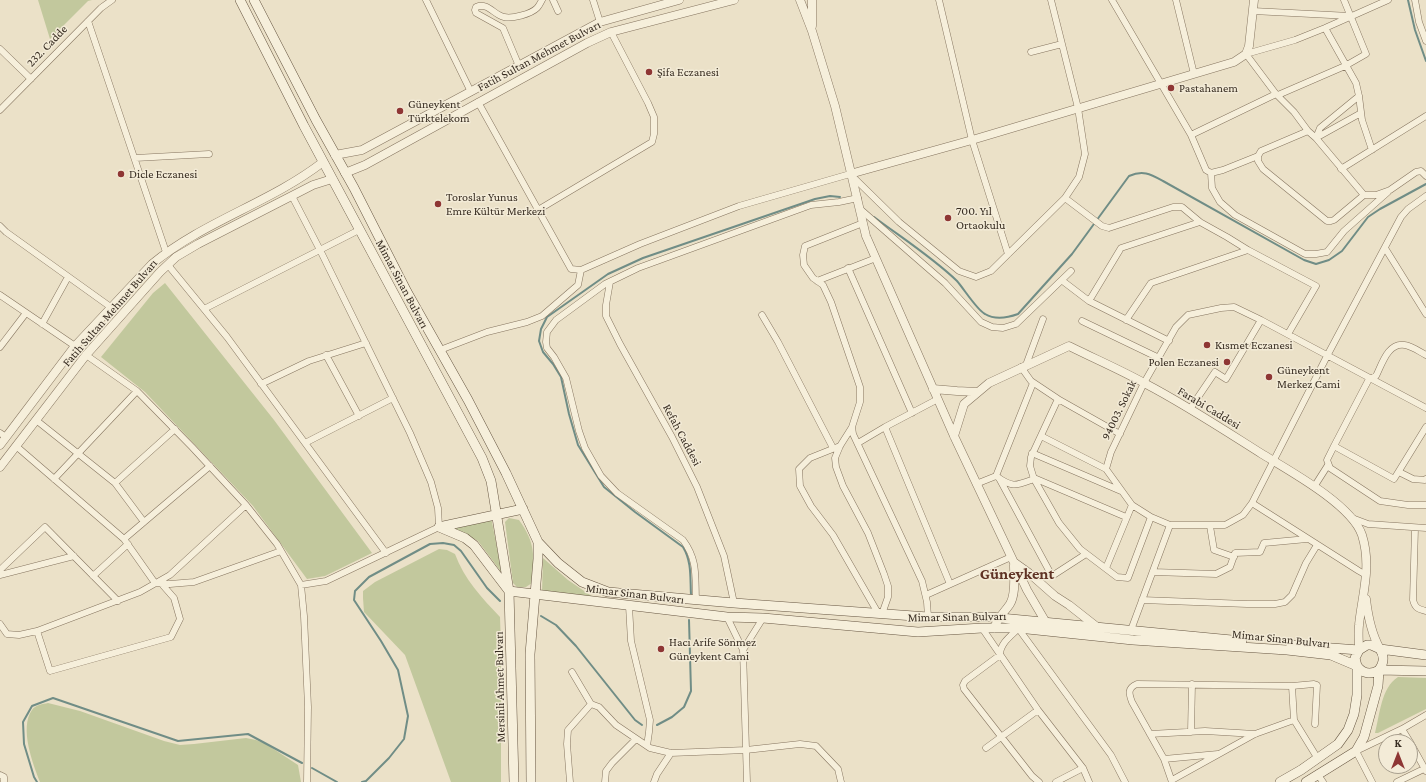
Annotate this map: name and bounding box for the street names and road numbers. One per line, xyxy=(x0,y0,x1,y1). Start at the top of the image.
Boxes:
street label: Fatih Sultan Mehmet Bulvarı xyxy=(475,17,603,95)
street label: 232. Cadde xyxy=(24,22,70,70)
street label: Mimar Sinan Bulvarı xyxy=(372,237,432,331)
street label: Fatih Sultan Mehmet Bulvarı xyxy=(59,256,161,370)
street label: 94003. Sokak xyxy=(1098,378,1140,442)
street label: Farabi Caddesi xyxy=(1175,384,1243,432)
street label: Refah Caddesi xyxy=(660,402,704,468)
street label: Mimar Sinan Bulvarı xyxy=(585,581,685,607)
street label: Mimar Sinan Bulvarı xyxy=(908,609,1006,625)
street label: Mimar Sinan Bulvarı xyxy=(1231,627,1331,651)
street label: Mersinli Ahmet Bulvarı xyxy=(492,631,508,743)

